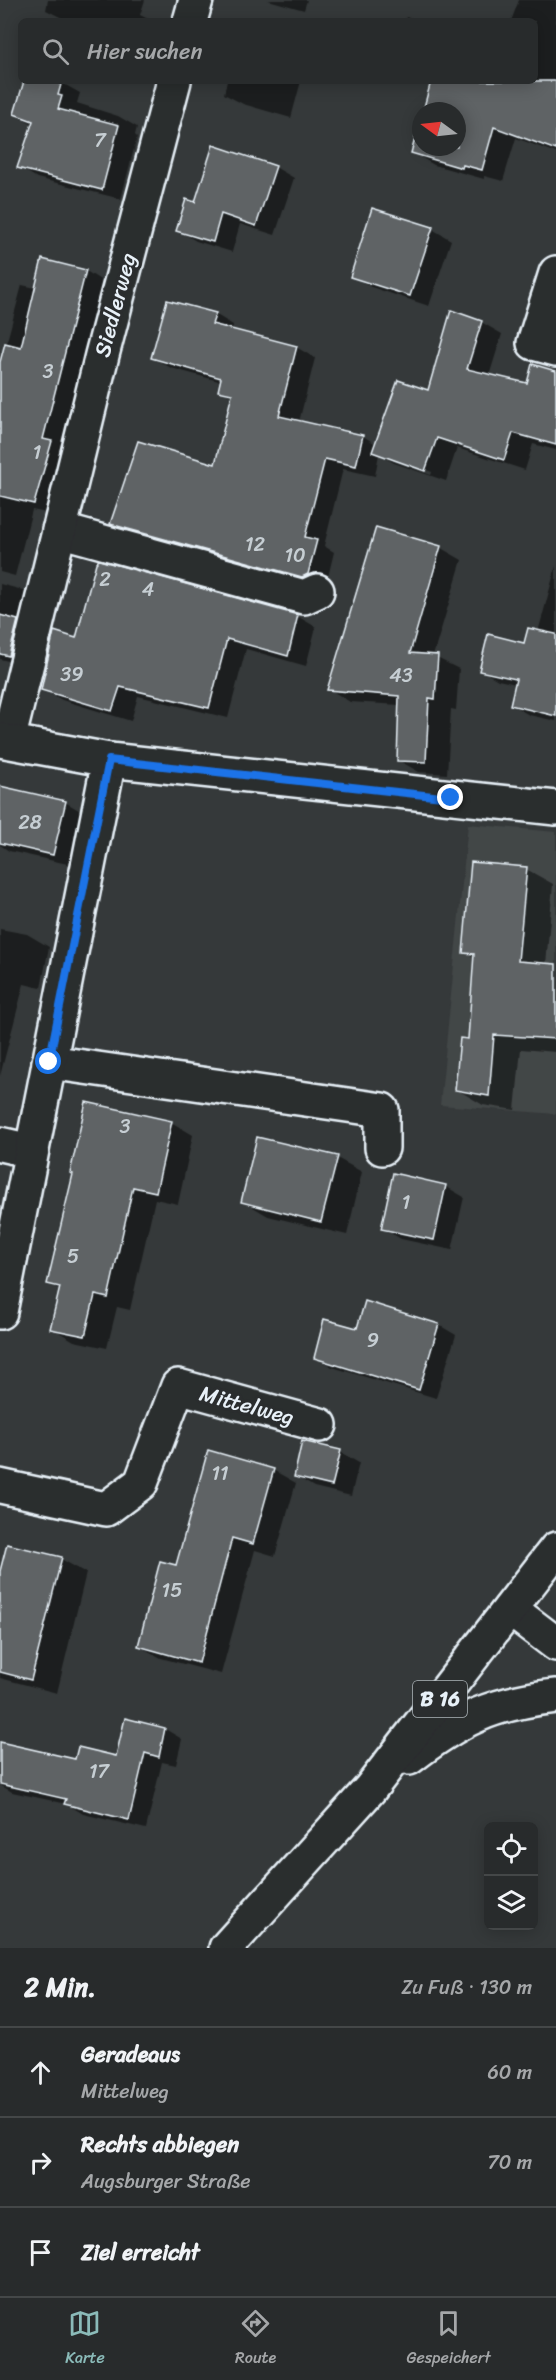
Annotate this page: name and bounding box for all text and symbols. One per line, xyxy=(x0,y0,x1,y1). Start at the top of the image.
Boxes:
search box xyxy=(18,18,538,84)
text: Hier suchen xyxy=(87,32,202,71)
icon: search xyxy=(39,35,72,68)
north arrow xyxy=(412,102,466,156)
house number: 7 xyxy=(94,123,107,158)
street label: Siedlerweg xyxy=(82,249,148,361)
house number: 3 xyxy=(43,354,54,389)
house number: 1 xyxy=(33,435,41,470)
house number: 12 xyxy=(245,527,266,562)
house number: 10 xyxy=(284,538,306,573)
house number: 2 xyxy=(99,562,111,597)
house number: 4 xyxy=(142,572,154,607)
house number: 39 xyxy=(60,657,84,692)
house number: 43 xyxy=(389,658,413,693)
route end xyxy=(437,784,463,810)
house number: 28 xyxy=(18,805,42,840)
route start xyxy=(35,1048,61,1074)
house number: 3 xyxy=(120,1109,131,1144)
house number: 1 xyxy=(402,1185,410,1220)
house number: 5 xyxy=(67,1239,79,1274)
house number: 9 xyxy=(367,1323,379,1358)
street label: Mittelweg xyxy=(195,1374,299,1436)
house number: 11 xyxy=(211,1456,229,1491)
house number: 15 xyxy=(162,1573,182,1608)
road number: B 16 xyxy=(413,1681,467,1717)
house number: 17 xyxy=(89,1754,111,1789)
map controls xyxy=(484,1822,538,1930)
button: locate xyxy=(484,1822,538,1876)
button: layers xyxy=(484,1876,538,1930)
text: 2 Min. xyxy=(24,1964,96,2010)
text: Zu Fuß · 130 m xyxy=(401,1970,532,2005)
text: Geradeaus xyxy=(81,2035,180,2074)
text: 60 m xyxy=(487,2055,532,2090)
icon: ahead xyxy=(24,2056,57,2089)
text: Mittelweg xyxy=(81,2074,169,2109)
text: Rechts abbiegen xyxy=(81,2125,239,2164)
text: 70 m xyxy=(487,2145,532,2180)
icon: right xyxy=(24,2146,57,2179)
text: Augsburger Straße xyxy=(81,2164,251,2199)
text: Ziel erreicht xyxy=(81,2233,200,2272)
icon: arrive xyxy=(24,2236,57,2269)
tab: Karte xyxy=(65,2307,105,2372)
tab: Route xyxy=(235,2307,276,2372)
tab: Gespeichert xyxy=(407,2307,491,2372)

